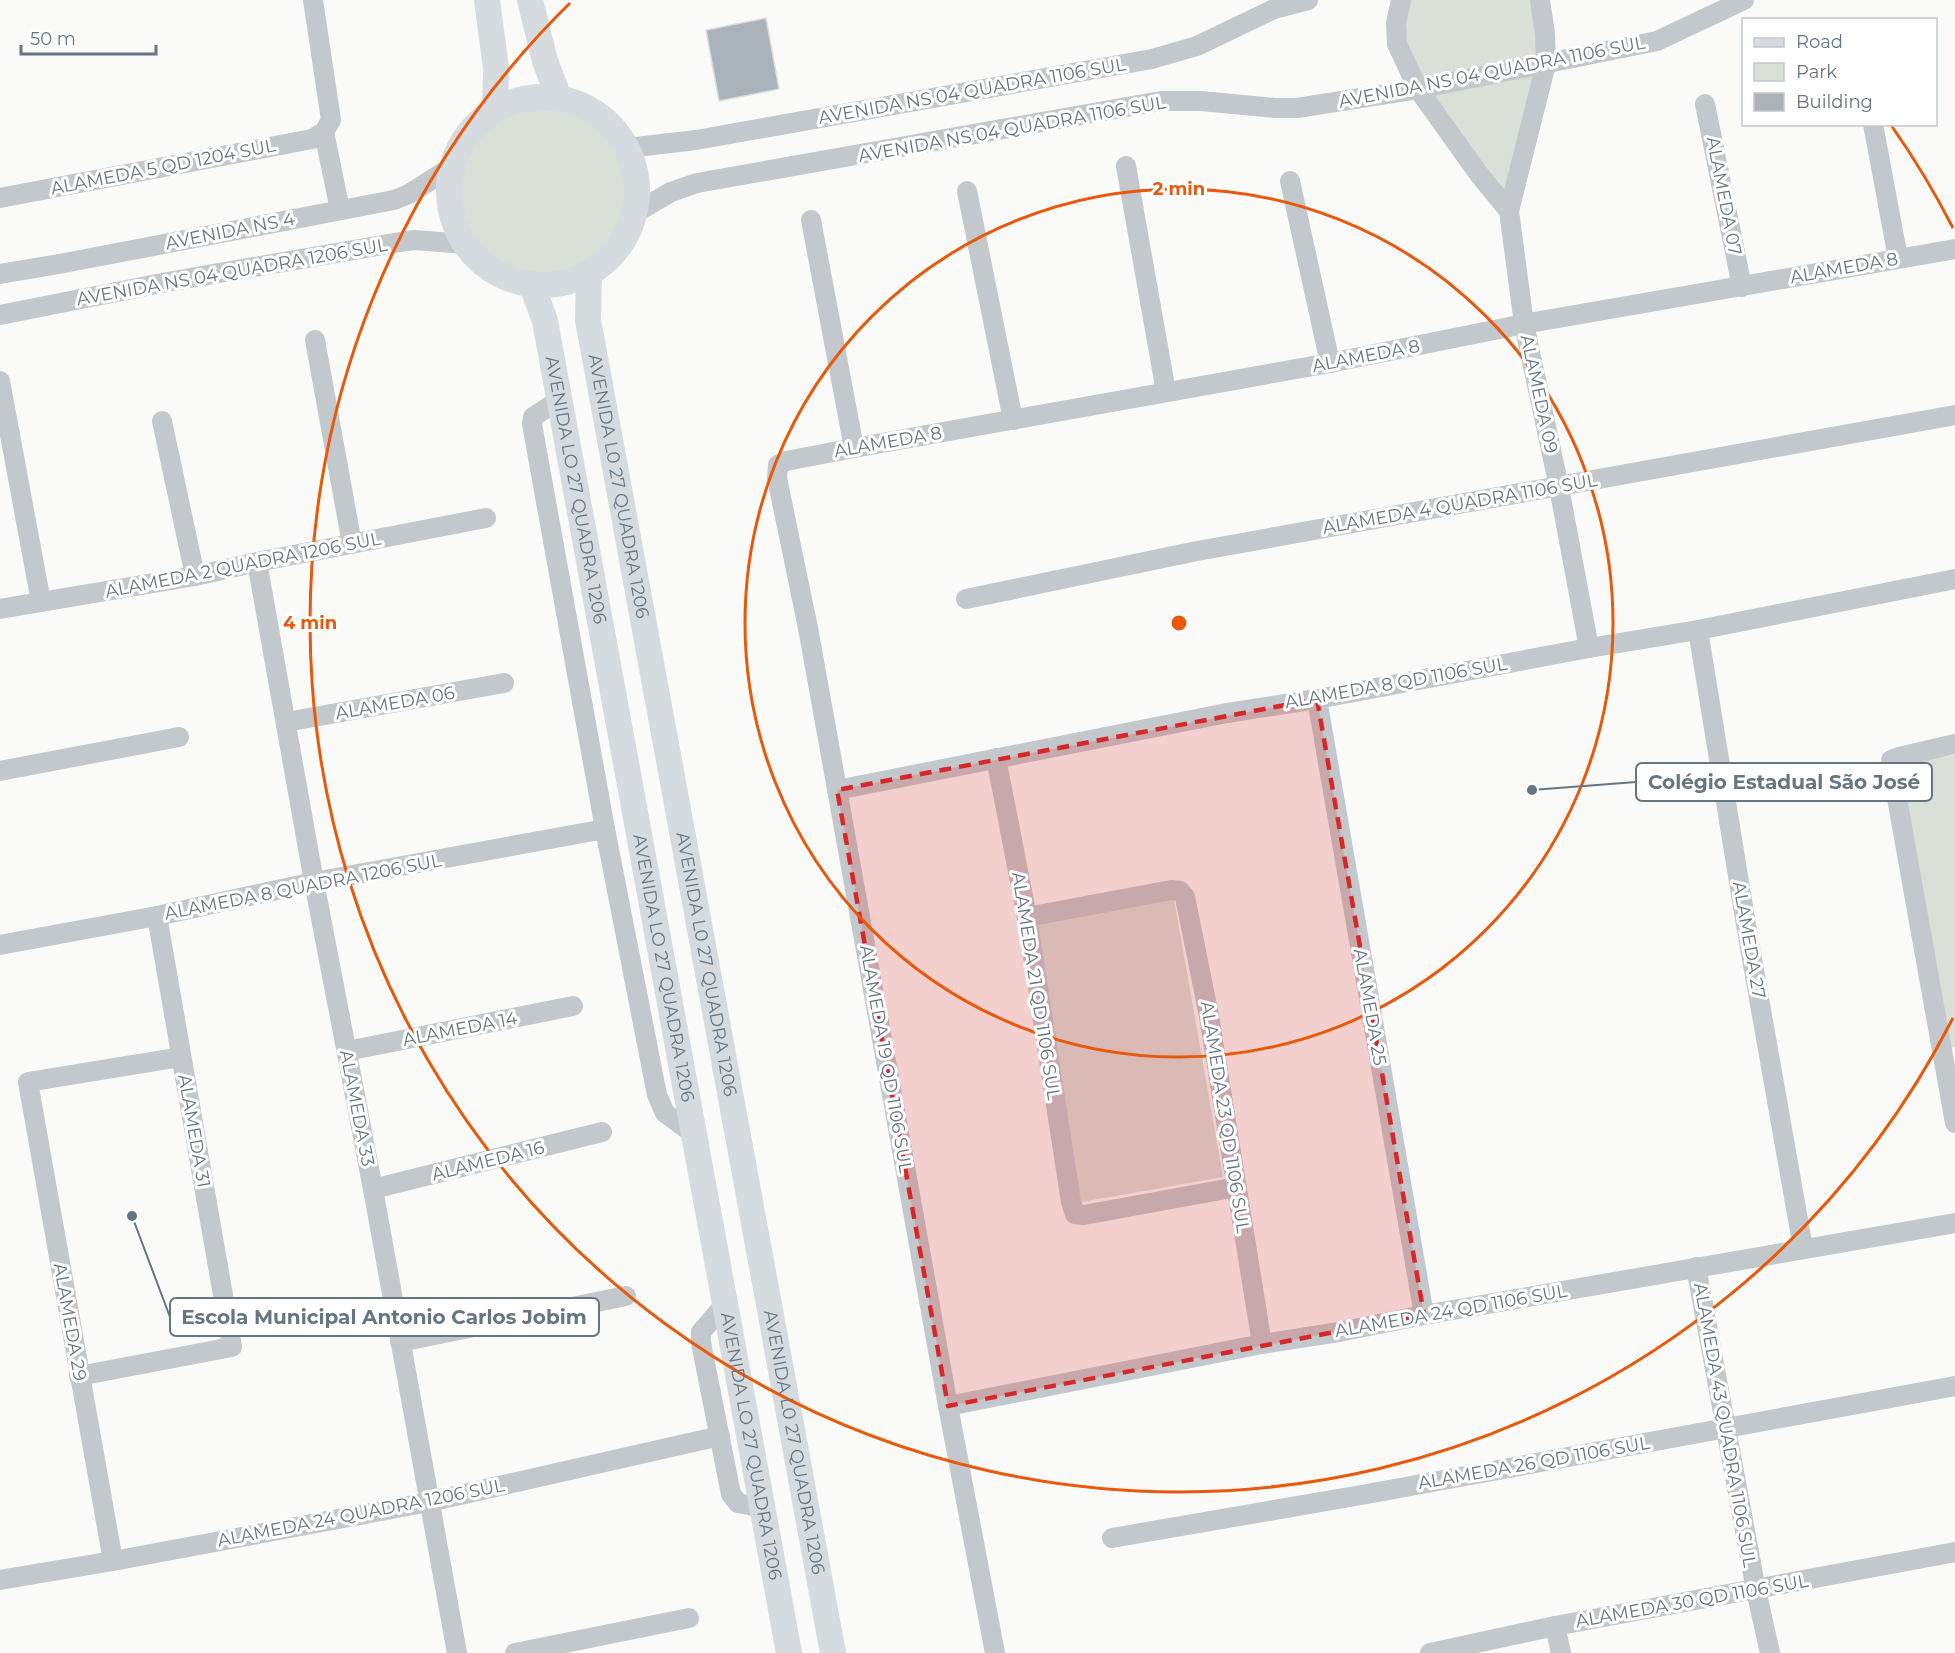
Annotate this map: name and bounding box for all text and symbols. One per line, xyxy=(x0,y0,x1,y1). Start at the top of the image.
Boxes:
scale bar xyxy=(21,18,156,56)
legend xyxy=(1742,18,1937,126)
text: 50 m xyxy=(30,28,76,50)
street label: AVENIDA NS 04 QUADRA 1106 SUL xyxy=(1337,31,1648,113)
text: Road xyxy=(1796,31,1843,53)
street label: AVENIDA NS 04 QUADRA 1106 SUL xyxy=(817,53,1127,129)
text: Park xyxy=(1796,61,1837,83)
street label: AVENIDA NS 04 QUADRA 1106 SUL xyxy=(857,91,1167,167)
text: Building xyxy=(1796,91,1873,113)
street label: ALAMEDA 5 QD 1204 SUL xyxy=(49,134,278,200)
street label: ALAMEDA 07 xyxy=(1702,135,1746,257)
text: 2 min xyxy=(1153,178,1205,200)
street label: AVENIDA NS 4 xyxy=(163,208,297,254)
street label: AVENIDA NS 04 QUADRA 1206 SUL xyxy=(75,234,390,310)
street label: ALAMEDA 8 xyxy=(1788,248,1900,288)
street label: ALAMEDA 09 xyxy=(1516,333,1562,455)
street label: ALAMEDA 8 xyxy=(1310,335,1422,377)
street label: AVENIDA L0 27 QUADRA 1206 xyxy=(583,352,654,620)
street label: AVENIDA LO 27 QUADRA 1206 xyxy=(541,354,611,626)
street label: ALAMEDA 8 xyxy=(832,422,944,462)
street label: ALAMEDA 4 QUADRA 1106 SUL xyxy=(1321,469,1599,539)
street label: ALAMEDA 2 QUADRA 1206 SUL xyxy=(103,527,383,603)
text: 4 min xyxy=(283,612,337,634)
centre of rings xyxy=(1169,613,1189,633)
street label: ALAMEDA 8 QD 1106 SUL xyxy=(1283,653,1509,713)
street label: ALAMEDA 06 xyxy=(334,682,456,724)
callout: Colégio Estadual São José xyxy=(1636,763,1932,801)
text: Colégio Estadual São José xyxy=(1648,770,1920,794)
street label: AVENIDA L0 27 QUADRA 1206 xyxy=(671,830,741,1098)
street label: AVENIDA LO 27 QUADRA 1206 xyxy=(628,832,699,1104)
street label: ALAMEDA 8 QUADRA 1206 SUL xyxy=(163,849,444,925)
street label: ALAMEDA 21 QD 1106 SUL xyxy=(1007,870,1065,1102)
street label: ALAMEDA 27 xyxy=(1728,880,1770,1000)
street label: ALAMEDA 19 QD 1106 SUL xyxy=(855,943,917,1175)
street label: ALAMEDA 25 xyxy=(1349,947,1391,1067)
street label: ALAMEDA 23 QD 1106 SUL xyxy=(1196,1000,1254,1235)
street label: ALAMEDA 14 xyxy=(401,1007,519,1051)
street label: ALAMEDA 33 xyxy=(335,1048,379,1168)
street label: ALAMEDA 31 xyxy=(173,1073,215,1189)
street label: ALAMEDA 16 xyxy=(429,1136,547,1186)
street label: ALAMEDA 29 xyxy=(49,1261,91,1383)
street label: ALAMEDA 24 QD 1106 SUL xyxy=(1333,1280,1569,1342)
street label: ALAMEDA 43 QUADRA 1106 SUL xyxy=(1689,1281,1761,1569)
callout: Escola Municipal Antonio Carlos Jobim xyxy=(170,1298,599,1336)
text: Escola Municipal Antonio Carlos Jobim xyxy=(181,1305,587,1329)
street label: AVENIDA L0 27 QUADRA 1206 xyxy=(759,1308,829,1576)
street label: AVENIDA LO 27 QUADRA 1206 xyxy=(716,1310,786,1582)
street label: ALAMEDA 26 QD 1106 SUL xyxy=(1416,1432,1652,1494)
street label: ALAMEDA 24 QUADRA 1206 SUL xyxy=(216,1474,507,1552)
street label: ALAMEDA 30 QD 1106 SUL xyxy=(1574,1570,1810,1632)

